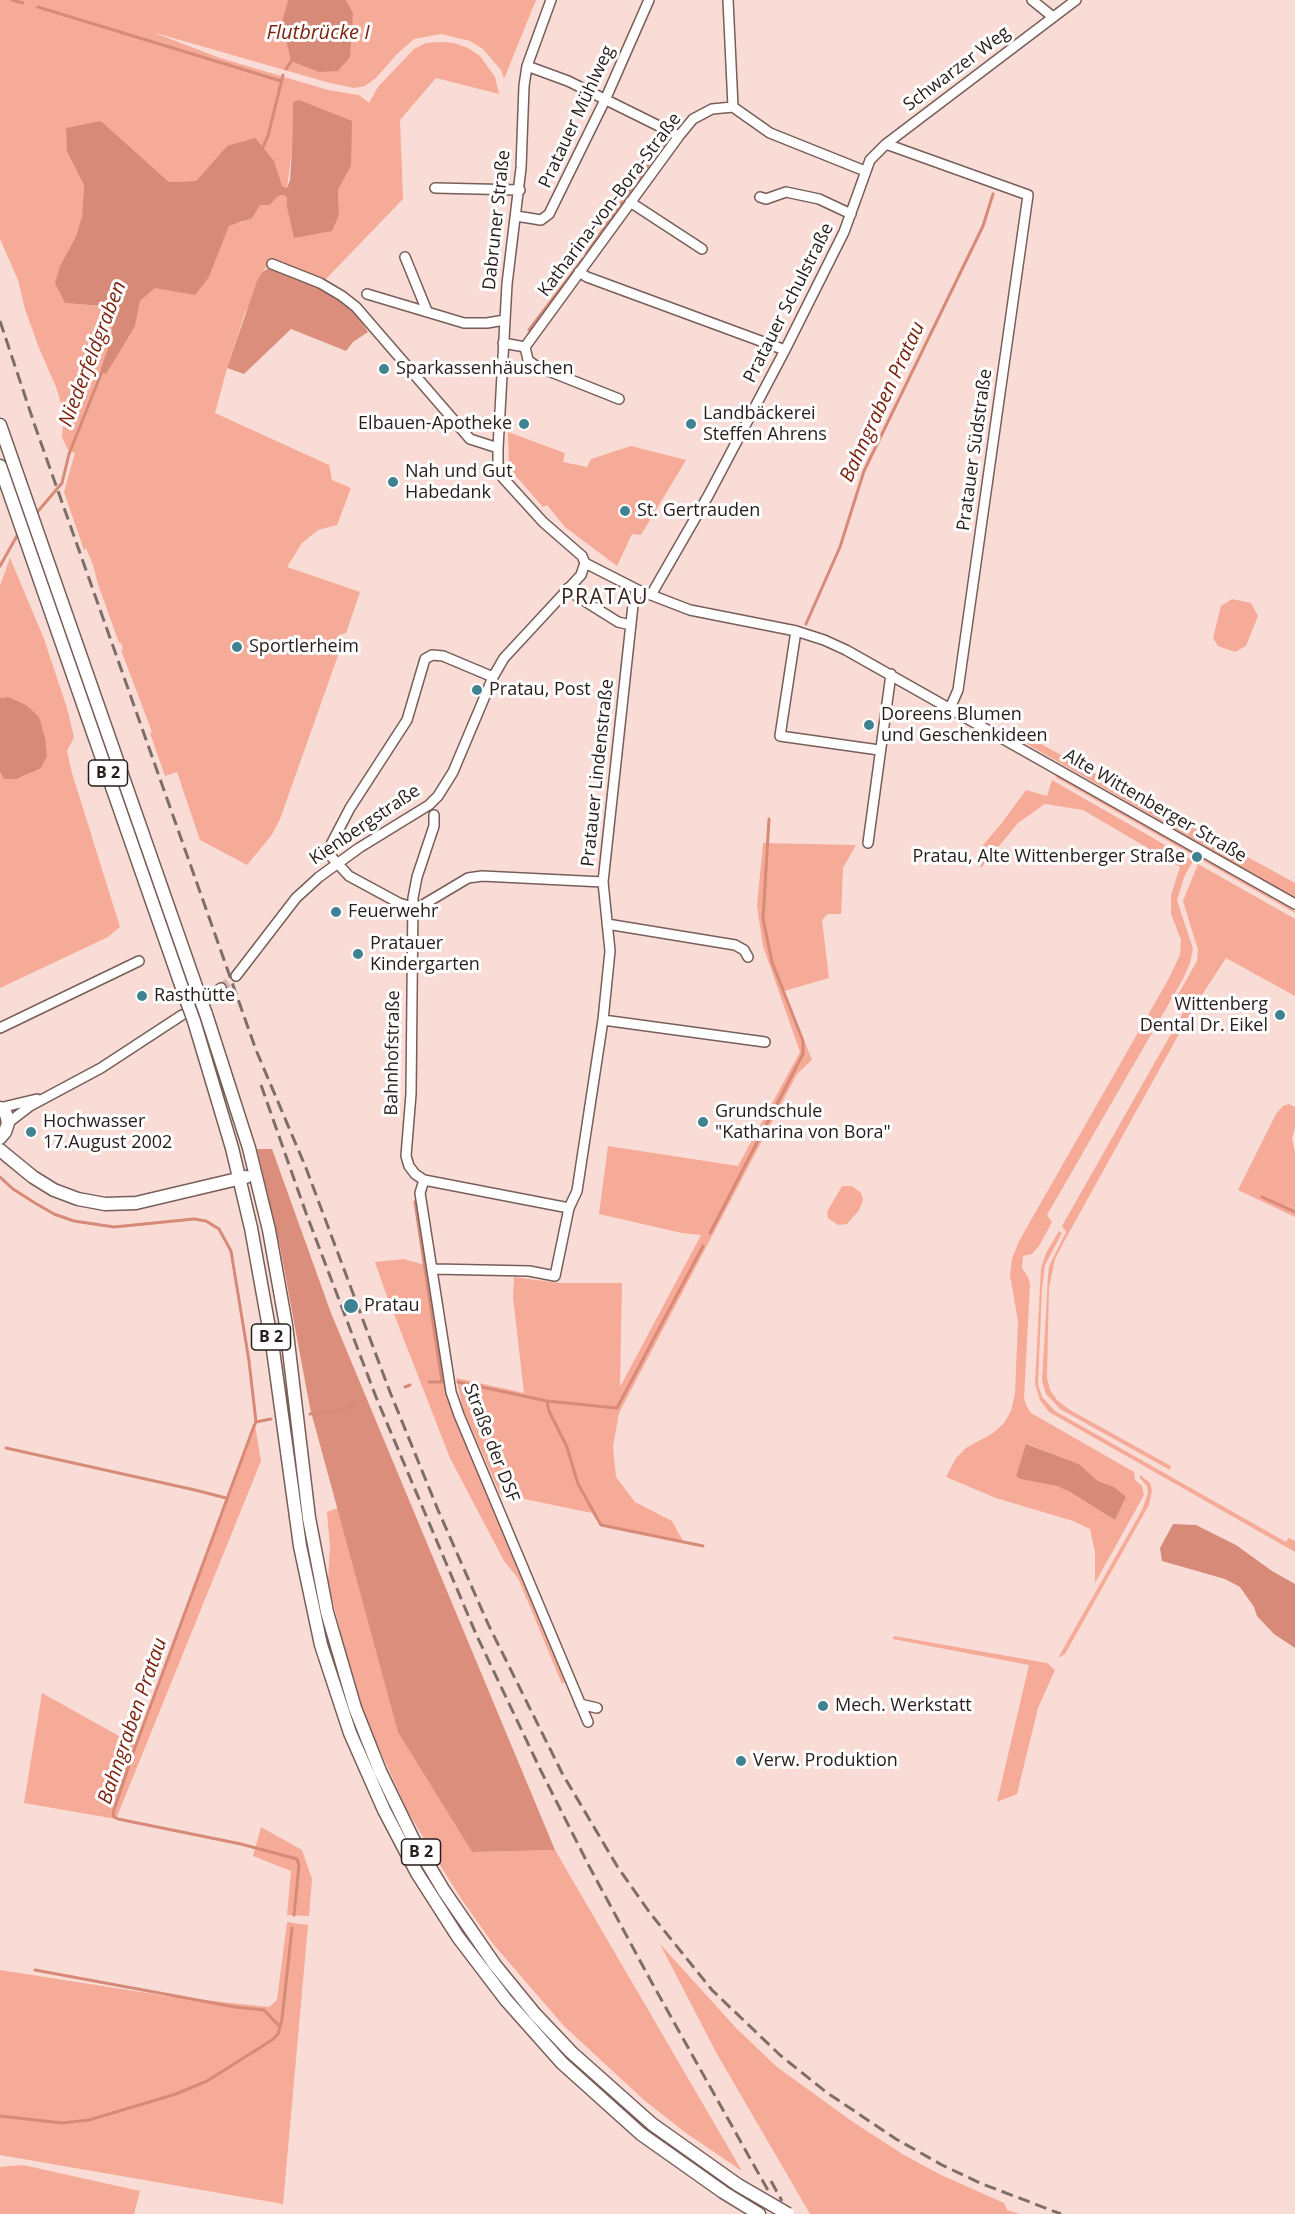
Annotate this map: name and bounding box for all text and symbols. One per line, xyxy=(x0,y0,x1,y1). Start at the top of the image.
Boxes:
water label: Flutbrücke I xyxy=(266,21,370,45)
street label: Schwarzer Weg xyxy=(899,22,1015,116)
street label: Pratauer Mühlweg xyxy=(535,42,619,192)
street label: Katharina-von-Bora-Straße xyxy=(534,109,686,301)
street label: Dabruner Straße xyxy=(479,149,515,291)
street label: Pratauer Schulstraße xyxy=(739,219,839,387)
water label: Niederfeldgraben xyxy=(54,278,132,430)
water label: Bahngraben Pratau xyxy=(835,318,931,486)
place label: Sparkassenhäuschen xyxy=(396,358,573,380)
marker: Sparkassenhäuschen xyxy=(377,362,391,376)
street label: Pratauer Südstraße xyxy=(953,368,997,532)
place label: Landbäckerei Steffen Ahrens xyxy=(703,403,827,446)
place label: Elbauen-Apotheke xyxy=(358,413,512,435)
marker: Elbauen-Apotheke xyxy=(517,417,531,431)
marker: Landbäckerei Steffen Ahrens xyxy=(684,417,698,431)
place label: Nah und Gut Habedank xyxy=(405,461,513,504)
marker: Nah und Gut Habedank xyxy=(386,475,400,489)
place label: St. Gertrauden xyxy=(637,500,760,522)
marker: St. Gertrauden xyxy=(618,504,632,518)
district label: PRATAU xyxy=(561,585,649,611)
place label: Sportlerheim xyxy=(249,636,359,658)
marker: Sportlerheim xyxy=(230,640,244,654)
street label: Pratauer Lindenstraße xyxy=(577,678,619,868)
place label: Pratau, Post xyxy=(489,679,591,701)
marker: Pratau, Post xyxy=(470,683,484,697)
place label: Doreens Blumen und Geschenkideen xyxy=(881,704,1048,746)
marker: Doreens Blumen und Geschenkideen xyxy=(862,718,876,732)
street label: Alte Wittenberger Straße xyxy=(1060,745,1250,867)
road number: B 2 xyxy=(88,760,128,786)
street label: Kienbergstraße xyxy=(306,780,424,870)
place label: Pratau, Alte Wittenberger Straße xyxy=(912,846,1185,868)
marker: Pratau, Alte Wittenberger Straße xyxy=(1190,850,1204,864)
place label: Feuerwehr xyxy=(348,901,438,923)
marker: Feuerwehr xyxy=(329,905,343,919)
place label: Pratauer Kindergarten xyxy=(370,933,480,976)
marker: Pratauer Kindergarten xyxy=(351,947,365,961)
place label: Rasthütte xyxy=(154,985,235,1007)
marker: Rasthütte xyxy=(135,989,149,1003)
street label: Bahnhofstraße xyxy=(381,990,405,1116)
place label: Wittenberg Dental Dr. Eikel xyxy=(1140,994,1268,1036)
marker: Wittenberg Dental Dr. Eikel xyxy=(1273,1008,1287,1022)
place label: Grundschule "Katharina von Bora" xyxy=(715,1101,891,1144)
place label: Hochwasser 17.August 2002 xyxy=(43,1111,172,1154)
marker: Grundschule "Katharina von Bora" xyxy=(696,1115,710,1129)
marker: Hochwasser 17.August 2002 xyxy=(24,1125,38,1139)
place label: Pratau xyxy=(364,1295,420,1317)
marker: Pratau xyxy=(342,1297,360,1315)
road number: B 2 xyxy=(252,1324,290,1350)
street label: Straße der DSF xyxy=(459,1381,523,1505)
water label: Bahngraben Pratau xyxy=(93,1635,173,1807)
place label: Mech. Werkstatt xyxy=(835,1695,972,1717)
marker: Mech. Werkstatt xyxy=(816,1699,830,1713)
place label: Verw. Produktion xyxy=(753,1750,898,1772)
marker: Verw. Produktion xyxy=(734,1754,748,1768)
road number: B 2 xyxy=(402,1839,440,1865)

